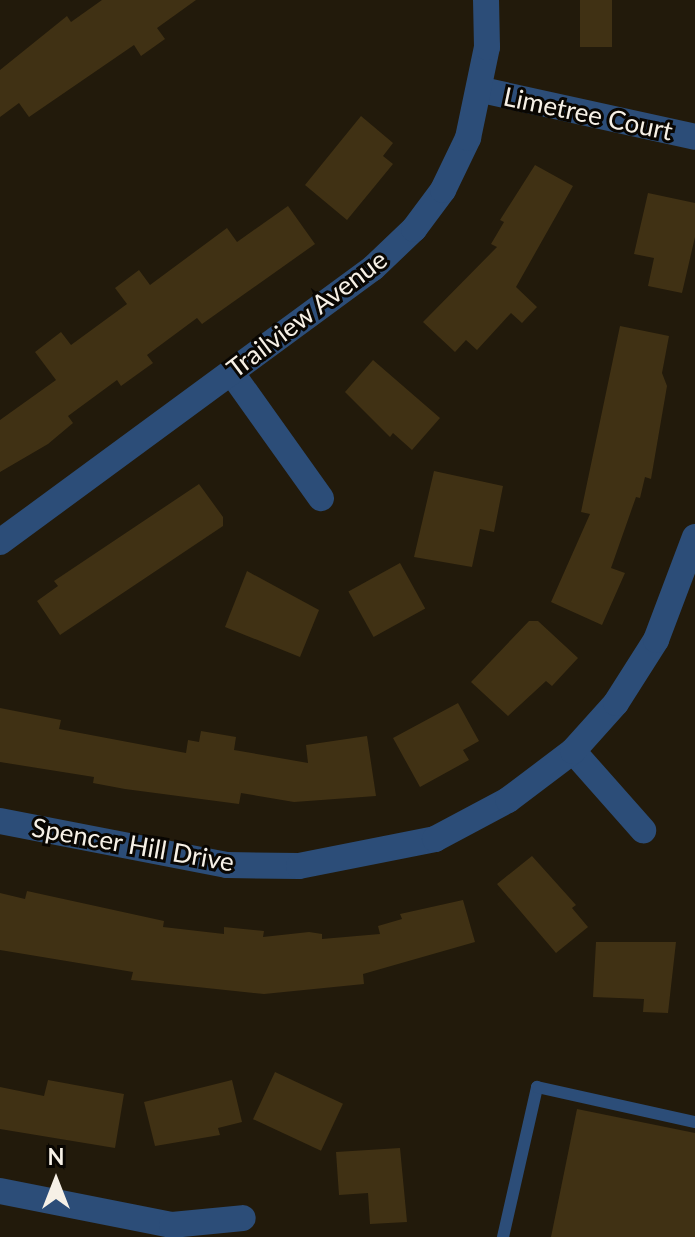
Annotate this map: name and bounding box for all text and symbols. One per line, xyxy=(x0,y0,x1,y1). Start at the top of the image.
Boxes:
street label: Limetree Court xyxy=(501,81,675,147)
street label: Trailview Avenue xyxy=(220,243,394,385)
street label: Spencer Hill Drive xyxy=(29,812,237,878)
north arrow xyxy=(16,1141,96,1221)
text: N xyxy=(48,1143,64,1170)

